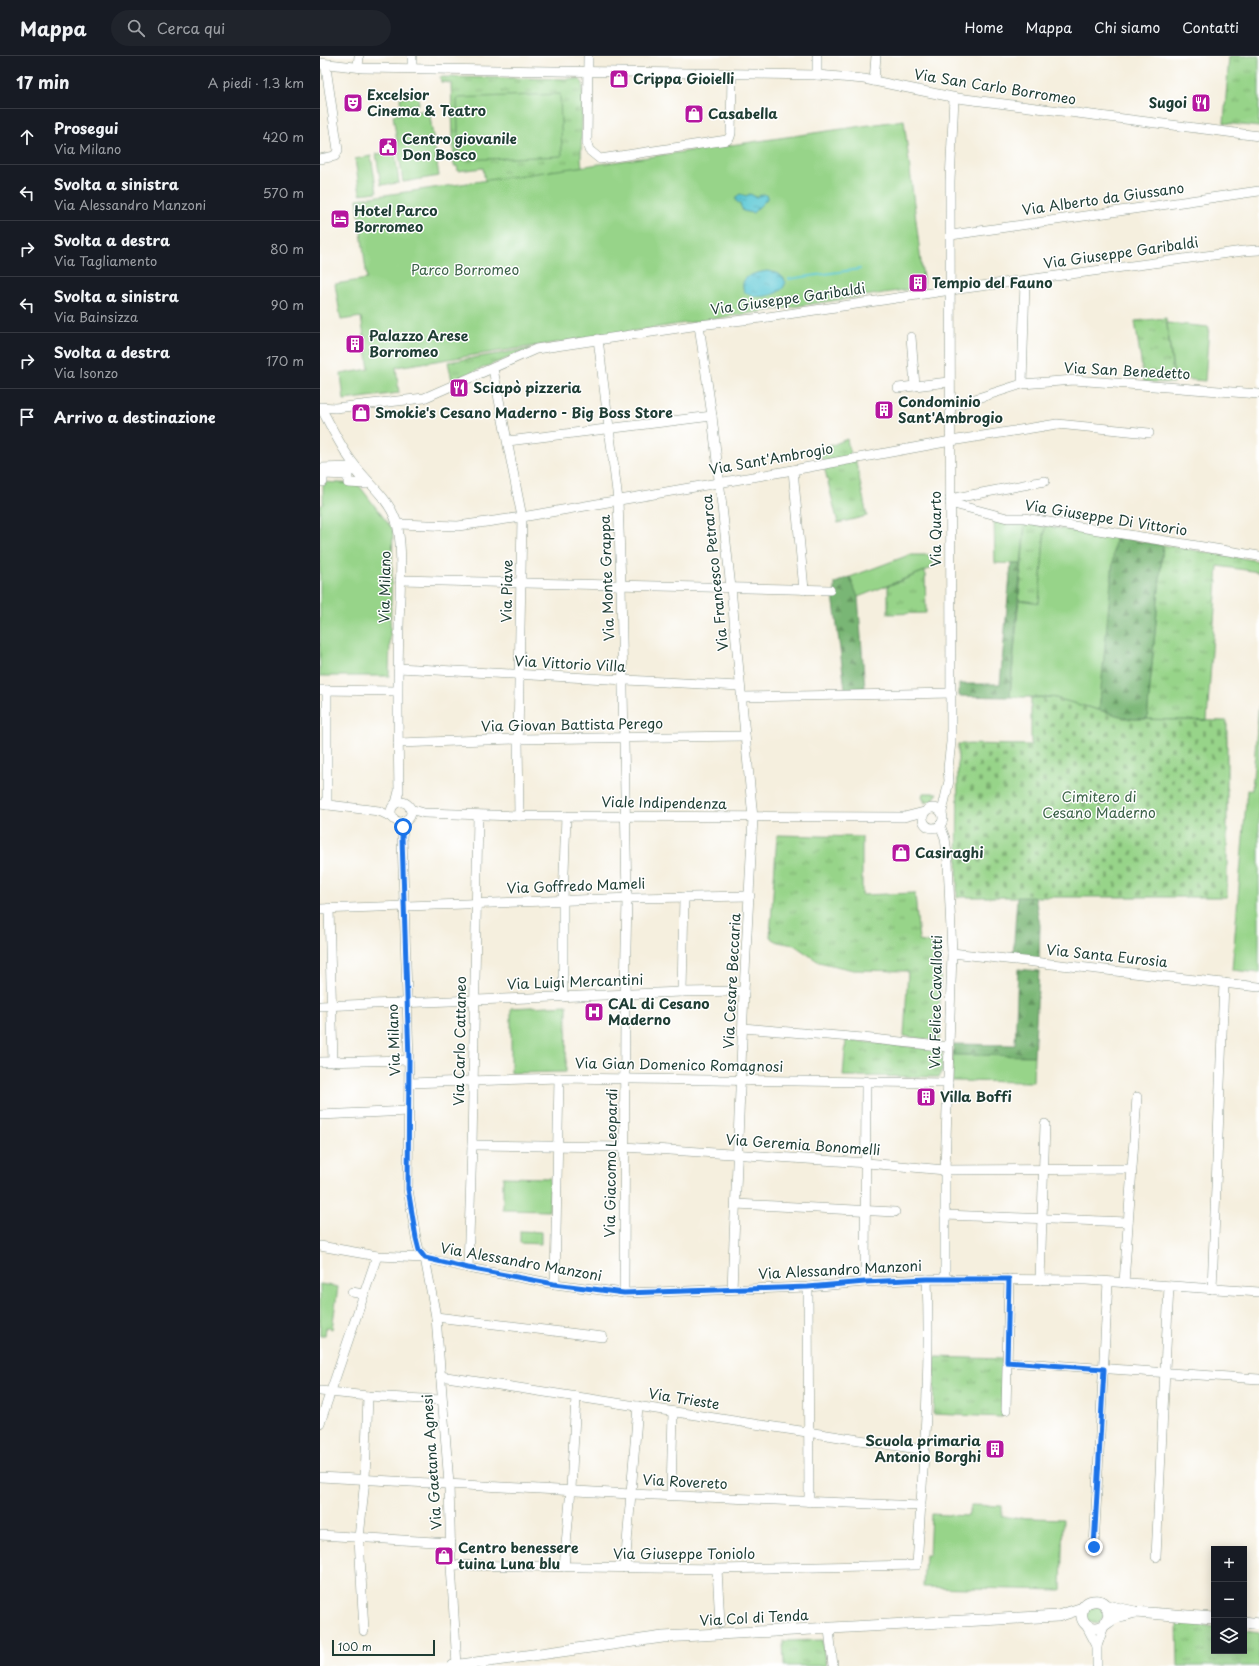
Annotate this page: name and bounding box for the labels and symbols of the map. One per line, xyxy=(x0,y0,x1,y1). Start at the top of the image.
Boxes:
street label: Via San Carlo Borromeo xyxy=(912,63,1078,110)
shop icon: Crippa Gioielli xyxy=(608,68,630,90)
place label: Crippa Gioielli xyxy=(633,68,734,89)
place label: Excelsior Cinema & Teatro xyxy=(367,84,486,121)
theatre icon: Excelsior Cinema & Teatro xyxy=(342,92,364,114)
place label: Sugoi xyxy=(1149,92,1187,113)
restaurant icon: Sugoi xyxy=(1190,92,1212,114)
shop icon: Casabella xyxy=(683,103,705,125)
place label: Casabella xyxy=(708,103,778,124)
place label: Centro giovanile Don Bosco xyxy=(402,128,517,165)
public building icon: Centro giovanile Don Bosco xyxy=(377,136,399,158)
street label: Via Alberto da Giussano xyxy=(1020,177,1186,220)
place label: Hotel Parco Borromeo xyxy=(354,200,438,237)
hotel icon: Hotel Parco Borromeo xyxy=(329,208,351,230)
street label: Via Giuseppe Garibaldi xyxy=(1042,231,1200,274)
park label: Parco Borromeo xyxy=(411,259,519,280)
building icon: Tempio del Fauno xyxy=(907,272,929,294)
place label: Tempio del Fauno xyxy=(932,272,1052,293)
street label: Via Giuseppe Garibaldi xyxy=(709,277,867,320)
place label: Palazzo Arese Borromeo xyxy=(369,325,469,362)
building icon: Palazzo Arese Borromeo xyxy=(344,333,366,355)
street label: Via San Benedetto xyxy=(1063,357,1191,384)
restaurant icon: Sciapò pizzeria xyxy=(448,377,470,399)
place label: Sciapò pizzeria xyxy=(473,377,581,398)
place label: Condominio Sant'Ambrogio xyxy=(898,391,1003,428)
building icon: Condominio Sant'Ambrogio xyxy=(873,399,895,421)
shop icon: Smokie's Cesano Maderno - Big Boss Store xyxy=(350,402,372,424)
place label: Smokie's Cesano Maderno - Big Boss Store xyxy=(375,402,673,423)
street label: Via Sant'Ambrogio xyxy=(707,437,835,480)
street label: Via Quarto xyxy=(925,491,946,567)
street label: Via Francesco Petrarca xyxy=(696,494,733,652)
street label: Via Giuseppe Di Vittorio xyxy=(1023,494,1189,541)
street label: Via Monte Grappa xyxy=(594,514,619,642)
street label: Via Milano xyxy=(373,550,396,623)
street label: Via Piave xyxy=(495,559,518,623)
street label: Via Vittorio Villa xyxy=(514,650,626,677)
street label: Via Giovan Battista Perego xyxy=(481,712,663,737)
park label: Cimitero di Cesano Maderno xyxy=(1042,786,1156,823)
street label: Viale Indipendenza xyxy=(601,791,727,814)
route start xyxy=(394,818,412,836)
shop icon: Casiraghi xyxy=(890,842,912,864)
place label: Casiraghi xyxy=(915,842,984,863)
street label: Via Goffredo Mameli xyxy=(506,873,646,898)
street label: Via Cesare Beccaria xyxy=(717,912,746,1049)
street label: Via Felice Cavallotti xyxy=(924,935,947,1069)
street label: Via Santa Eurosia xyxy=(1045,939,1169,972)
street label: Via Luigi Mercantini xyxy=(506,969,644,994)
street label: Via Carlo Cattaneo xyxy=(448,976,471,1106)
place label: CAL di Cesano Maderno xyxy=(608,993,710,1030)
hospital icon: CAL di Cesano Maderno xyxy=(583,1001,605,1023)
street label: Via Milano xyxy=(382,1003,405,1077)
street label: Via Gian Domenico Romagnosi xyxy=(575,1052,783,1077)
building icon: Villa Boffi xyxy=(915,1086,937,1108)
place label: Villa Boffi xyxy=(940,1086,1012,1107)
street label: Via Giacomo Leopardi xyxy=(599,1088,622,1238)
street label: Via Geremia Bonomelli xyxy=(725,1129,881,1160)
street label: Via Alessandro Manzoni xyxy=(439,1237,604,1286)
street label: Via Alessandro Manzoni xyxy=(758,1255,922,1284)
street label: Via Trieste xyxy=(647,1383,721,1414)
street label: Via Gaetana Agnesi xyxy=(416,1393,447,1531)
place label: Scuola primaria Antonio Borghi xyxy=(865,1430,981,1467)
building icon: Scuola primaria Antonio Borghi xyxy=(984,1438,1006,1460)
street label: Via Rovereto xyxy=(642,1469,728,1494)
place label: Centro benessere tuina Luna blu xyxy=(458,1537,579,1574)
route end xyxy=(1085,1538,1103,1556)
street label: Via Giuseppe Toniolo xyxy=(613,1543,755,1564)
shop icon: Centro benessere tuina Luna blu xyxy=(433,1545,455,1567)
street label: Via Col di Tenda xyxy=(699,1604,809,1631)
scale bar xyxy=(332,1638,435,1657)

